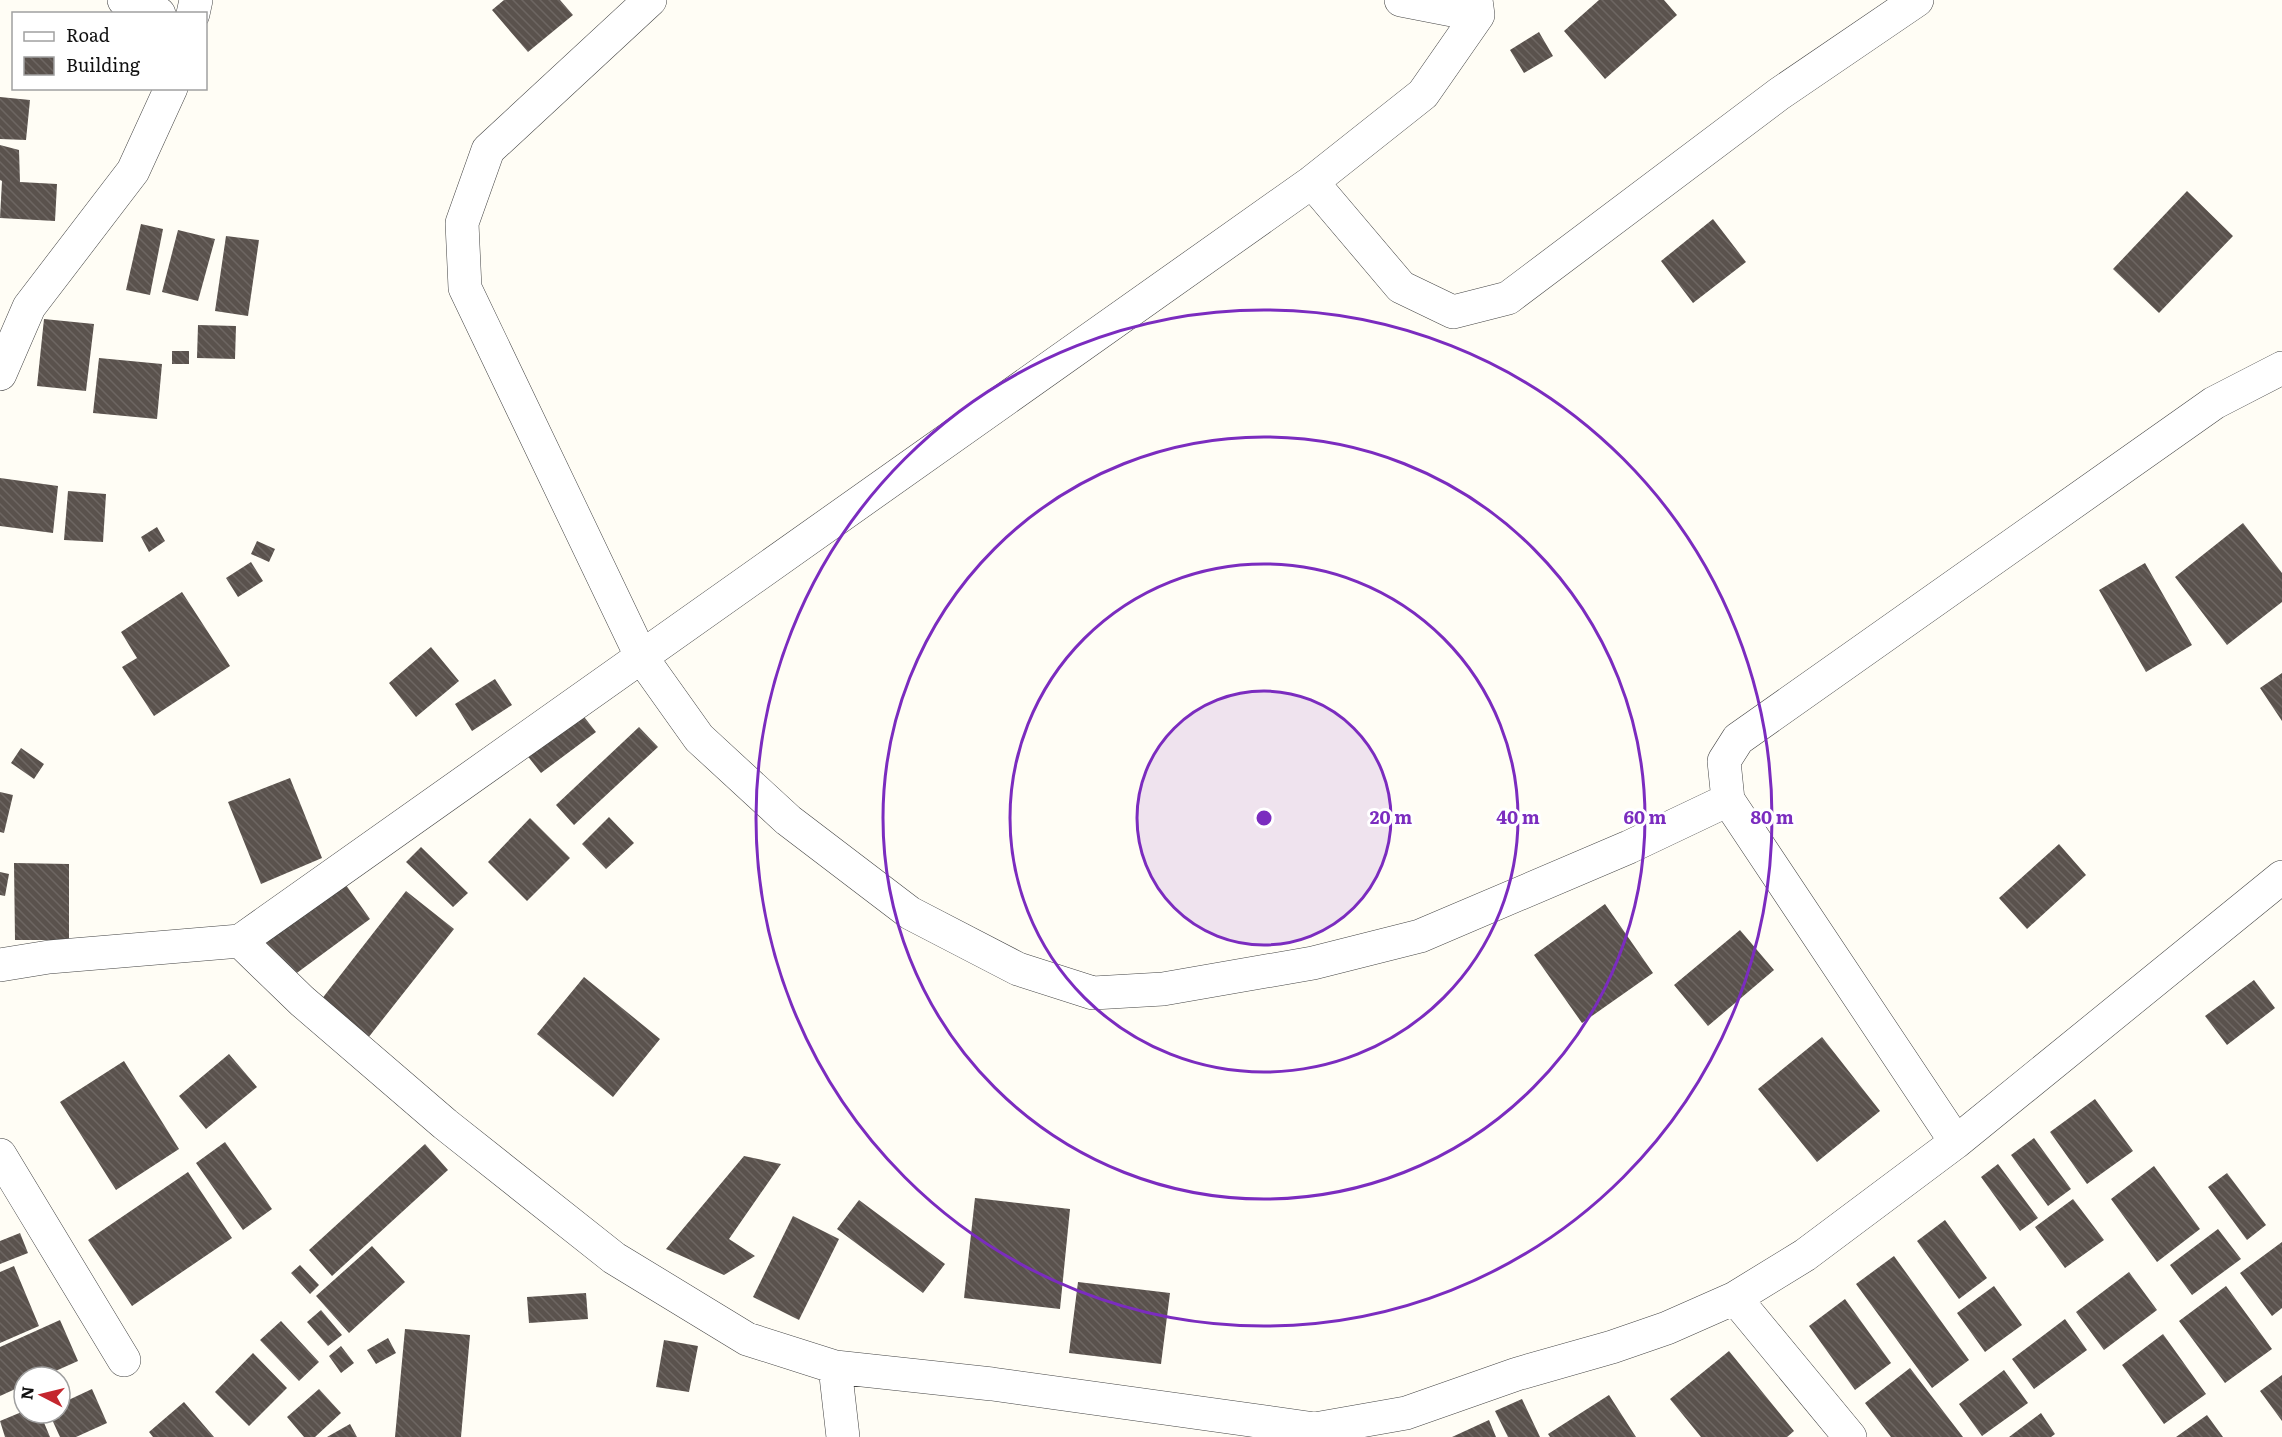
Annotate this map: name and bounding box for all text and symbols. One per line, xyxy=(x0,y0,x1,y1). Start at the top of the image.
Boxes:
legend xyxy=(12,12,207,90)
text: Road xyxy=(66,21,110,48)
text: Building xyxy=(66,51,141,78)
text: 20 m xyxy=(1370,803,1412,830)
text: 40 m xyxy=(1496,803,1540,830)
text: 60 m xyxy=(1623,803,1667,830)
text: 80 m xyxy=(1750,803,1794,830)
centre of rings xyxy=(1254,808,1274,828)
north arrow xyxy=(12,1365,72,1425)
text: N xyxy=(13,1385,39,1401)

